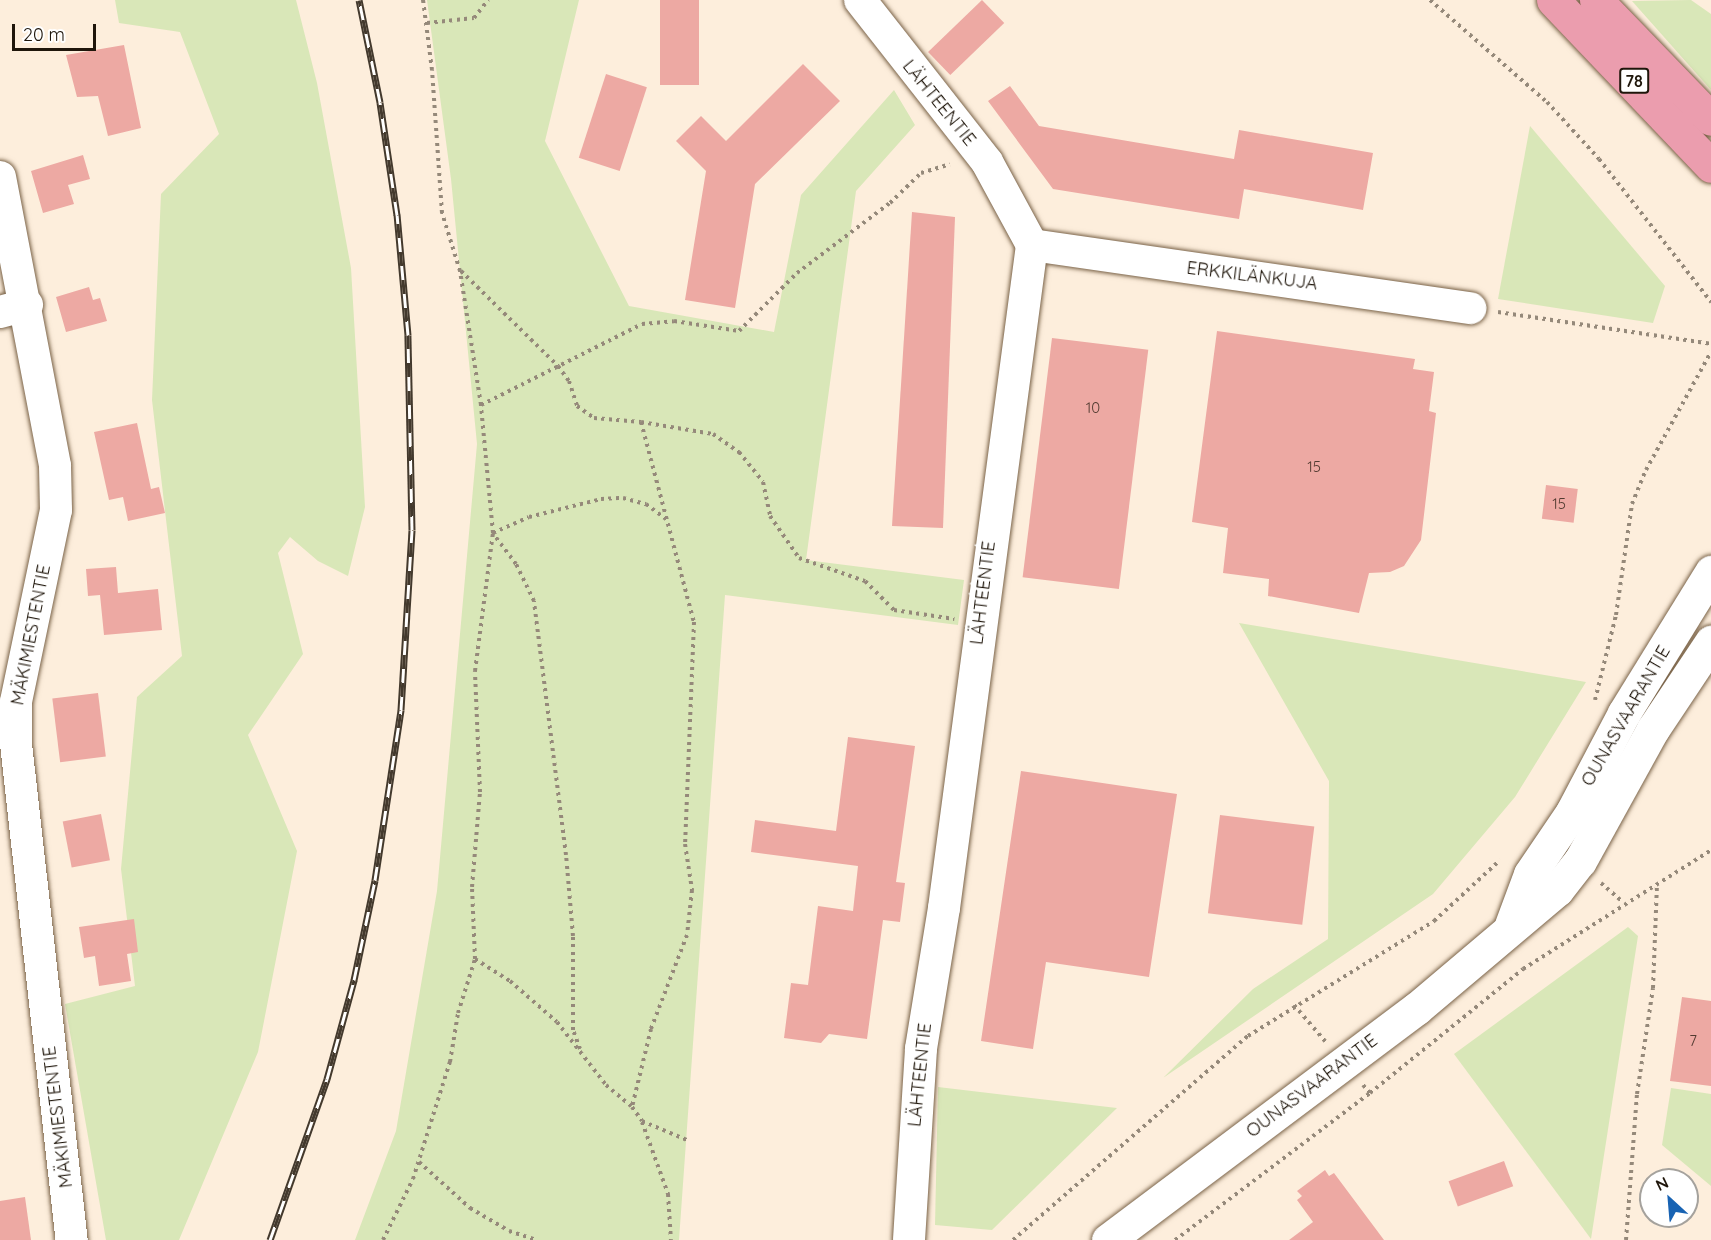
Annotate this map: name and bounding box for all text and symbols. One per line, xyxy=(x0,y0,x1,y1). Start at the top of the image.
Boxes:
scale bar xyxy=(15,12,99,50)
text: 20 m xyxy=(23,23,65,46)
street label: LÄHTEENTIE xyxy=(898,56,980,150)
road number: 78 xyxy=(1619,68,1649,94)
street label: ERKKILÄNKUJA xyxy=(1185,257,1319,295)
house number: 10 xyxy=(1086,399,1100,417)
house number: 15 xyxy=(1307,458,1321,476)
house number: 15 xyxy=(1552,495,1566,513)
street label: LÄHTEENTIE xyxy=(966,540,1000,646)
street label: MÄKIMIESTENTIE xyxy=(7,563,55,707)
street label: OUNASVAARANTIE xyxy=(1577,642,1675,790)
street label: LÄHTEENTIE xyxy=(904,1022,936,1128)
street label: OUNASVAARANTIE xyxy=(1242,1030,1382,1142)
house number: 7 xyxy=(1689,1032,1697,1050)
street label: MÄKIMIESTENTIE xyxy=(39,1045,77,1189)
north arrow xyxy=(1639,1168,1699,1228)
text: N xyxy=(1652,1172,1672,1195)

